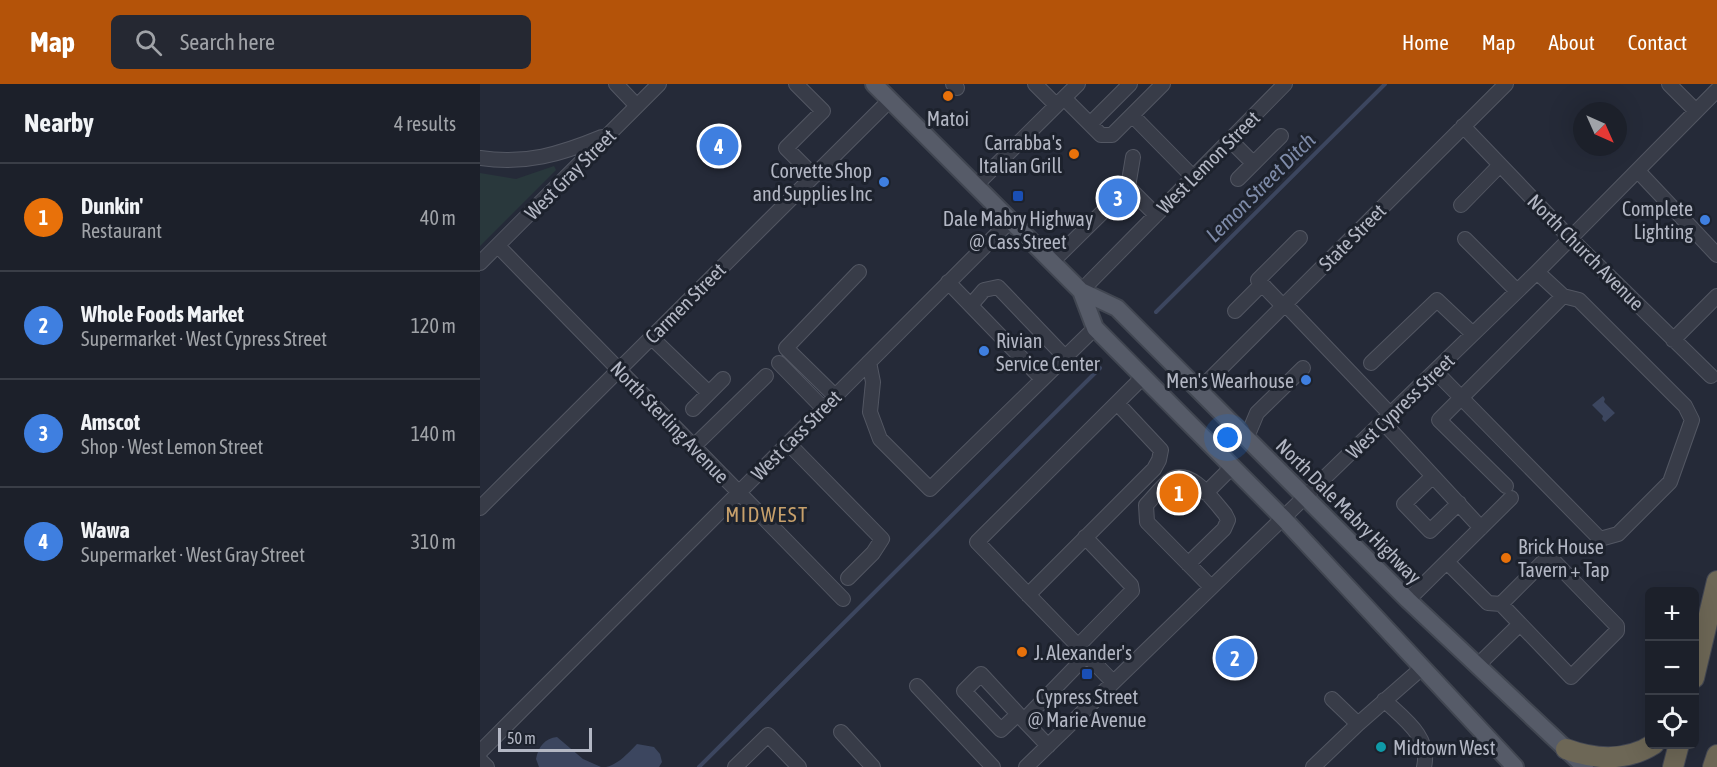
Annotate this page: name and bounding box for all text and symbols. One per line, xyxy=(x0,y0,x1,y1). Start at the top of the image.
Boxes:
search box xyxy=(111,15,531,69)
text: Map xyxy=(30,26,75,58)
icon: search xyxy=(132,26,165,59)
text: Search here xyxy=(180,29,275,55)
text: Home xyxy=(1402,30,1449,54)
text: Map xyxy=(1482,30,1516,54)
text: About xyxy=(1549,30,1595,54)
text: Contact xyxy=(1628,30,1687,54)
marker: Matoi xyxy=(941,89,955,103)
north arrow xyxy=(1573,102,1627,156)
street label: West Lemon Street xyxy=(1152,106,1264,218)
place label: Matoi xyxy=(927,107,969,130)
text: Nearby xyxy=(24,108,94,138)
text: 4 results xyxy=(394,112,456,135)
street label: West Gray Street xyxy=(520,124,620,224)
pin: 4 xyxy=(700,124,738,168)
water label: Lemon Street Ditch xyxy=(1201,128,1319,246)
place label: Carrabba's Italian Grill xyxy=(979,131,1063,177)
marker: Carrabba's Italian Grill xyxy=(1067,147,1081,161)
place label: Corvette Shop and Supplies Inc xyxy=(753,159,873,205)
marker: Corvette Shop and Supplies Inc xyxy=(877,175,891,189)
pin: 3 xyxy=(1098,176,1138,220)
marker: Dale Mabry Highway @ Cass Street xyxy=(1011,189,1025,203)
street label: North Church Avenue xyxy=(1523,189,1649,315)
text: Dunkin' xyxy=(81,193,143,219)
place label: Complete Lighting xyxy=(1622,197,1693,243)
street label: State Street xyxy=(1314,199,1390,275)
text: 1 xyxy=(39,206,48,229)
text: 40 m xyxy=(420,206,456,229)
place label: Dale Mabry Highway @ Cass Street xyxy=(943,207,1093,253)
marker: Complete Lighting xyxy=(1698,213,1712,227)
text: Restaurant xyxy=(81,219,162,242)
street label: Carmen Street xyxy=(640,258,730,348)
text: Whole Foods Market xyxy=(81,301,244,327)
text: 2 xyxy=(39,314,48,337)
text: 120 m xyxy=(411,314,456,337)
text: Supermarket · West Cypress Street xyxy=(81,327,327,350)
place label: Rivian Service Center xyxy=(996,329,1101,375)
marker: Rivian Service Center xyxy=(977,344,991,358)
street label: West Cypress Street xyxy=(1341,349,1459,463)
street label: North Sterling Avenue xyxy=(606,356,734,488)
place label: Men's Wearhouse xyxy=(1166,369,1294,392)
marker: Men's Wearhouse xyxy=(1299,373,1313,387)
street label: West Cass Street xyxy=(746,385,846,485)
text: Amscot xyxy=(81,409,140,435)
text: 3 xyxy=(39,422,48,445)
text: 140 m xyxy=(411,422,456,445)
your location xyxy=(1213,423,1242,452)
street label: North Dale Mabry Highway xyxy=(1272,434,1426,588)
text: Shop · West Lemon Street xyxy=(81,435,263,458)
pin: 1 xyxy=(1160,470,1198,516)
district label: MIDWEST xyxy=(725,502,809,526)
text: Wawa xyxy=(81,517,130,543)
text: 4 xyxy=(39,530,48,553)
text: 310 m xyxy=(411,530,456,553)
place label: Brick House Tavern + Tap xyxy=(1518,535,1609,581)
text: Supermarket · West Gray Street xyxy=(81,543,305,566)
marker: Brick House Tavern + Tap xyxy=(1499,551,1513,565)
map controls xyxy=(1645,587,1699,749)
button: + xyxy=(1645,587,1699,641)
pin: 2 xyxy=(1216,636,1254,680)
place label: J. Alexander's xyxy=(1034,641,1132,664)
button: − xyxy=(1645,641,1699,695)
marker: J. Alexander's xyxy=(1015,645,1029,659)
marker: Cypress Street @ Marie Avenue xyxy=(1080,667,1094,681)
place label: Cypress Street @ Marie Avenue xyxy=(1028,685,1146,731)
button: locate xyxy=(1645,695,1699,749)
scale bar xyxy=(498,725,592,752)
text: 50 m xyxy=(507,729,536,747)
place label: Midtown West xyxy=(1393,736,1496,759)
marker: Midtown West xyxy=(1374,740,1388,754)

